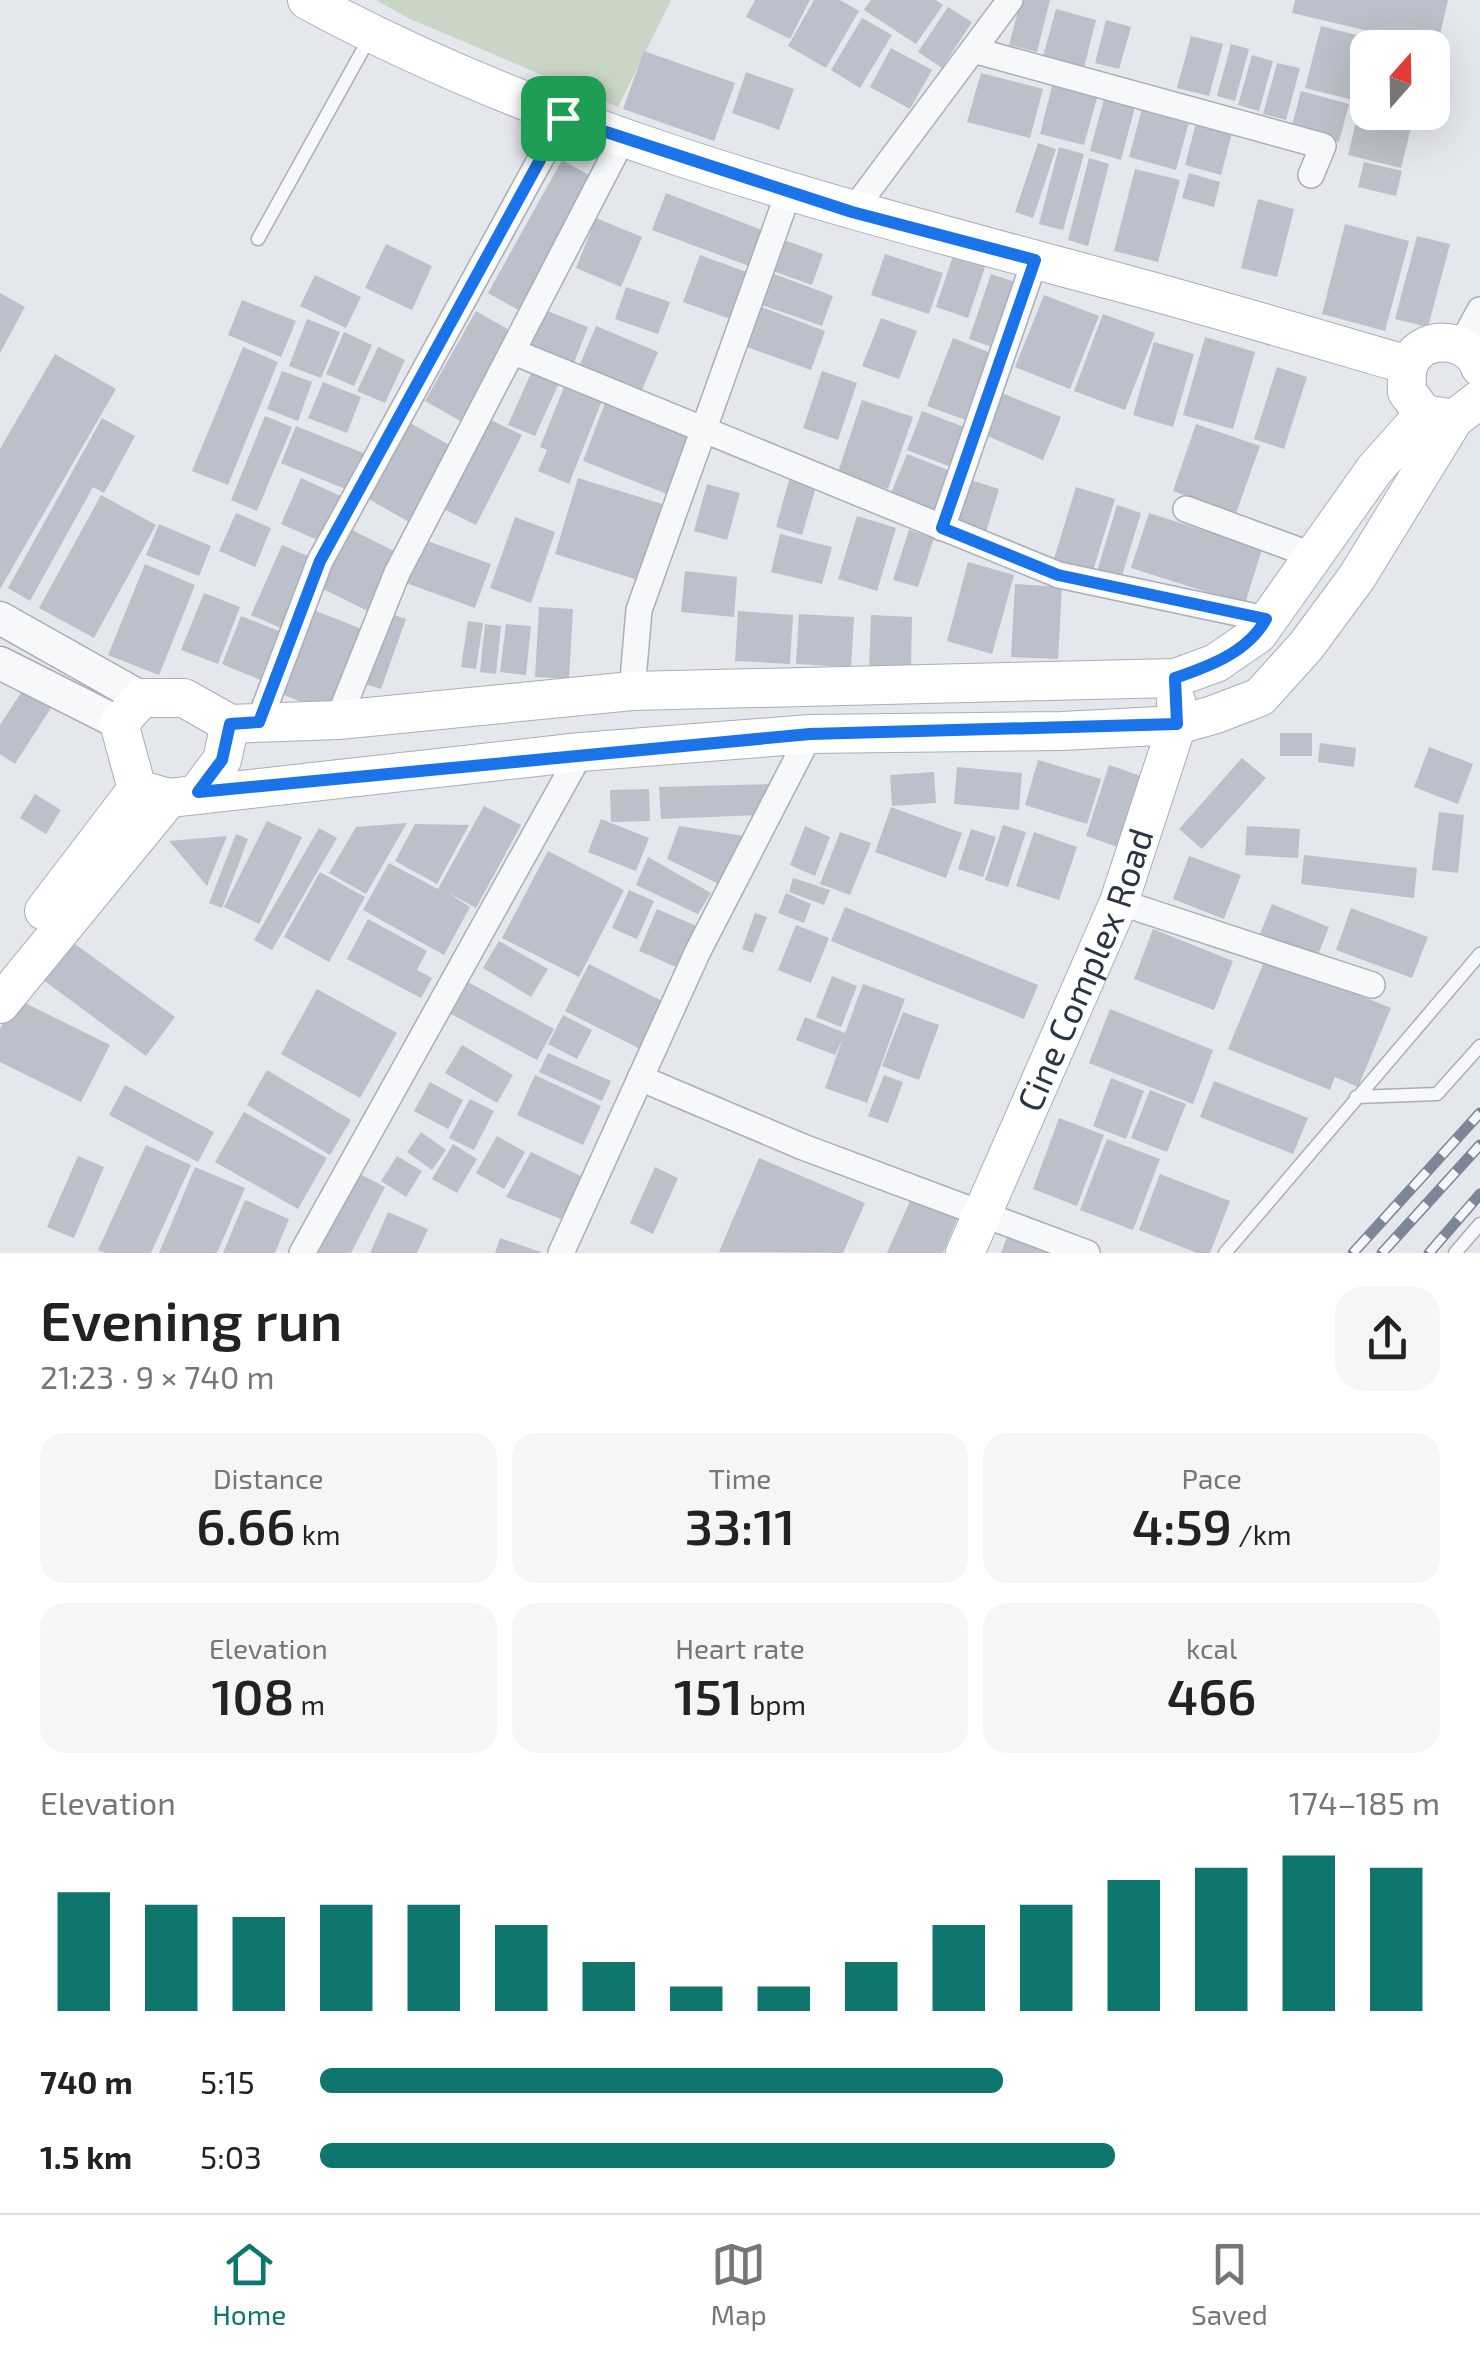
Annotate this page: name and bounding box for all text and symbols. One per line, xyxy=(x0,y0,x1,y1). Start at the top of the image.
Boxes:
north arrow xyxy=(1350,30,1450,130)
map controls xyxy=(1350,30,1450,130)
pin xyxy=(521,76,606,161)
icon: arrive xyxy=(536,91,591,146)
street label: Cine Complex Road xyxy=(1007,823,1161,1117)
text: Evening run xyxy=(40,1286,342,1352)
button: share xyxy=(1335,1286,1440,1391)
text: 21:23 · 9 × 740 m xyxy=(40,1357,274,1395)
text: Distance xyxy=(213,1461,324,1495)
text: Time xyxy=(709,1461,771,1495)
text: Pace xyxy=(1182,1461,1242,1495)
text: 6.66 xyxy=(196,1495,295,1555)
text: 33:11 xyxy=(685,1495,795,1555)
text: 4:59 xyxy=(1132,1495,1232,1555)
text: km xyxy=(295,1517,340,1551)
text: /km xyxy=(1232,1517,1291,1551)
text: Elevation xyxy=(209,1631,328,1665)
text: Heart rate xyxy=(675,1631,805,1665)
text: kcal xyxy=(1186,1631,1237,1665)
text: 108 xyxy=(212,1665,294,1725)
text: 151 xyxy=(674,1665,743,1725)
text: 466 xyxy=(1167,1665,1256,1725)
text: m xyxy=(294,1687,325,1721)
text: bpm xyxy=(743,1687,806,1721)
text: Elevation xyxy=(40,1783,176,1821)
text: 174–185 m xyxy=(1289,1783,1440,1821)
text: 740 m xyxy=(40,2062,133,2100)
text: 5:15 xyxy=(200,2062,255,2100)
text: 1.5 km xyxy=(40,2137,132,2175)
text: 5:03 xyxy=(200,2137,262,2175)
tab: Home xyxy=(212,2237,286,2331)
tab: Map xyxy=(711,2237,767,2331)
tab: Saved xyxy=(1191,2237,1268,2331)

